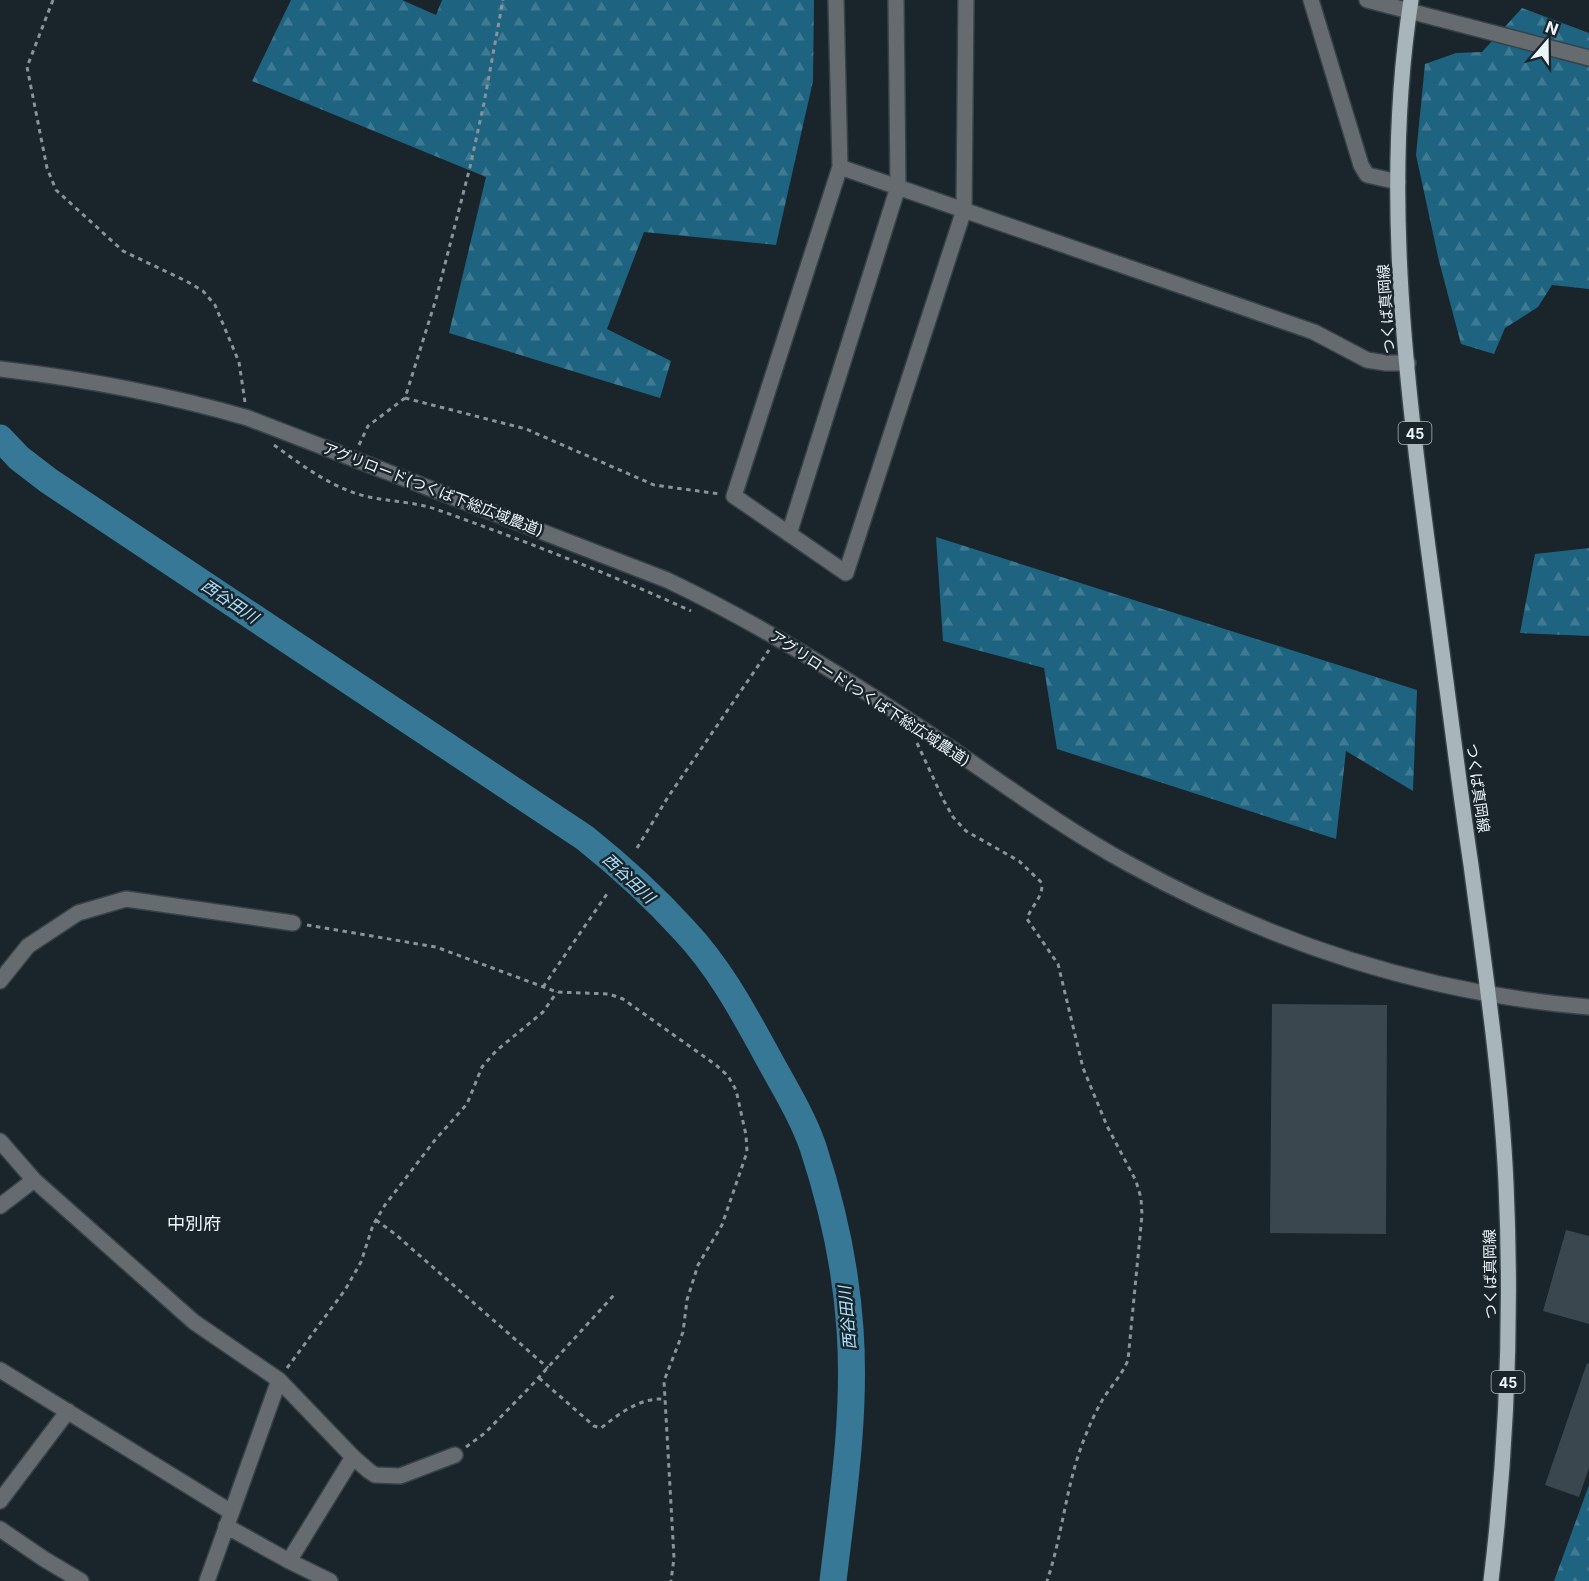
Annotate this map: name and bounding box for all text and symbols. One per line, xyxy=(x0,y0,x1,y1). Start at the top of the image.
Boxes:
north arrow xyxy=(1517,12,1577,72)
text: N xyxy=(1543,16,1561,39)
street label: つくば真岡線 xyxy=(1373,263,1399,355)
road number: 45 xyxy=(1398,422,1432,444)
street label: アグリロード(つくば下総広域農道) xyxy=(320,438,546,540)
water label: 西谷田川 xyxy=(198,575,264,628)
street label: アグリロード(つくば下総広域農道) xyxy=(766,626,974,770)
street label: つくば真岡線 xyxy=(1462,742,1494,834)
water label: 西谷田川 xyxy=(599,849,661,908)
district label: 中別府 xyxy=(167,1213,221,1234)
street label: つくば真岡線 xyxy=(1480,1229,1500,1319)
water label: 西谷田川 xyxy=(834,1283,860,1351)
road number: 45 xyxy=(1492,1371,1524,1393)

